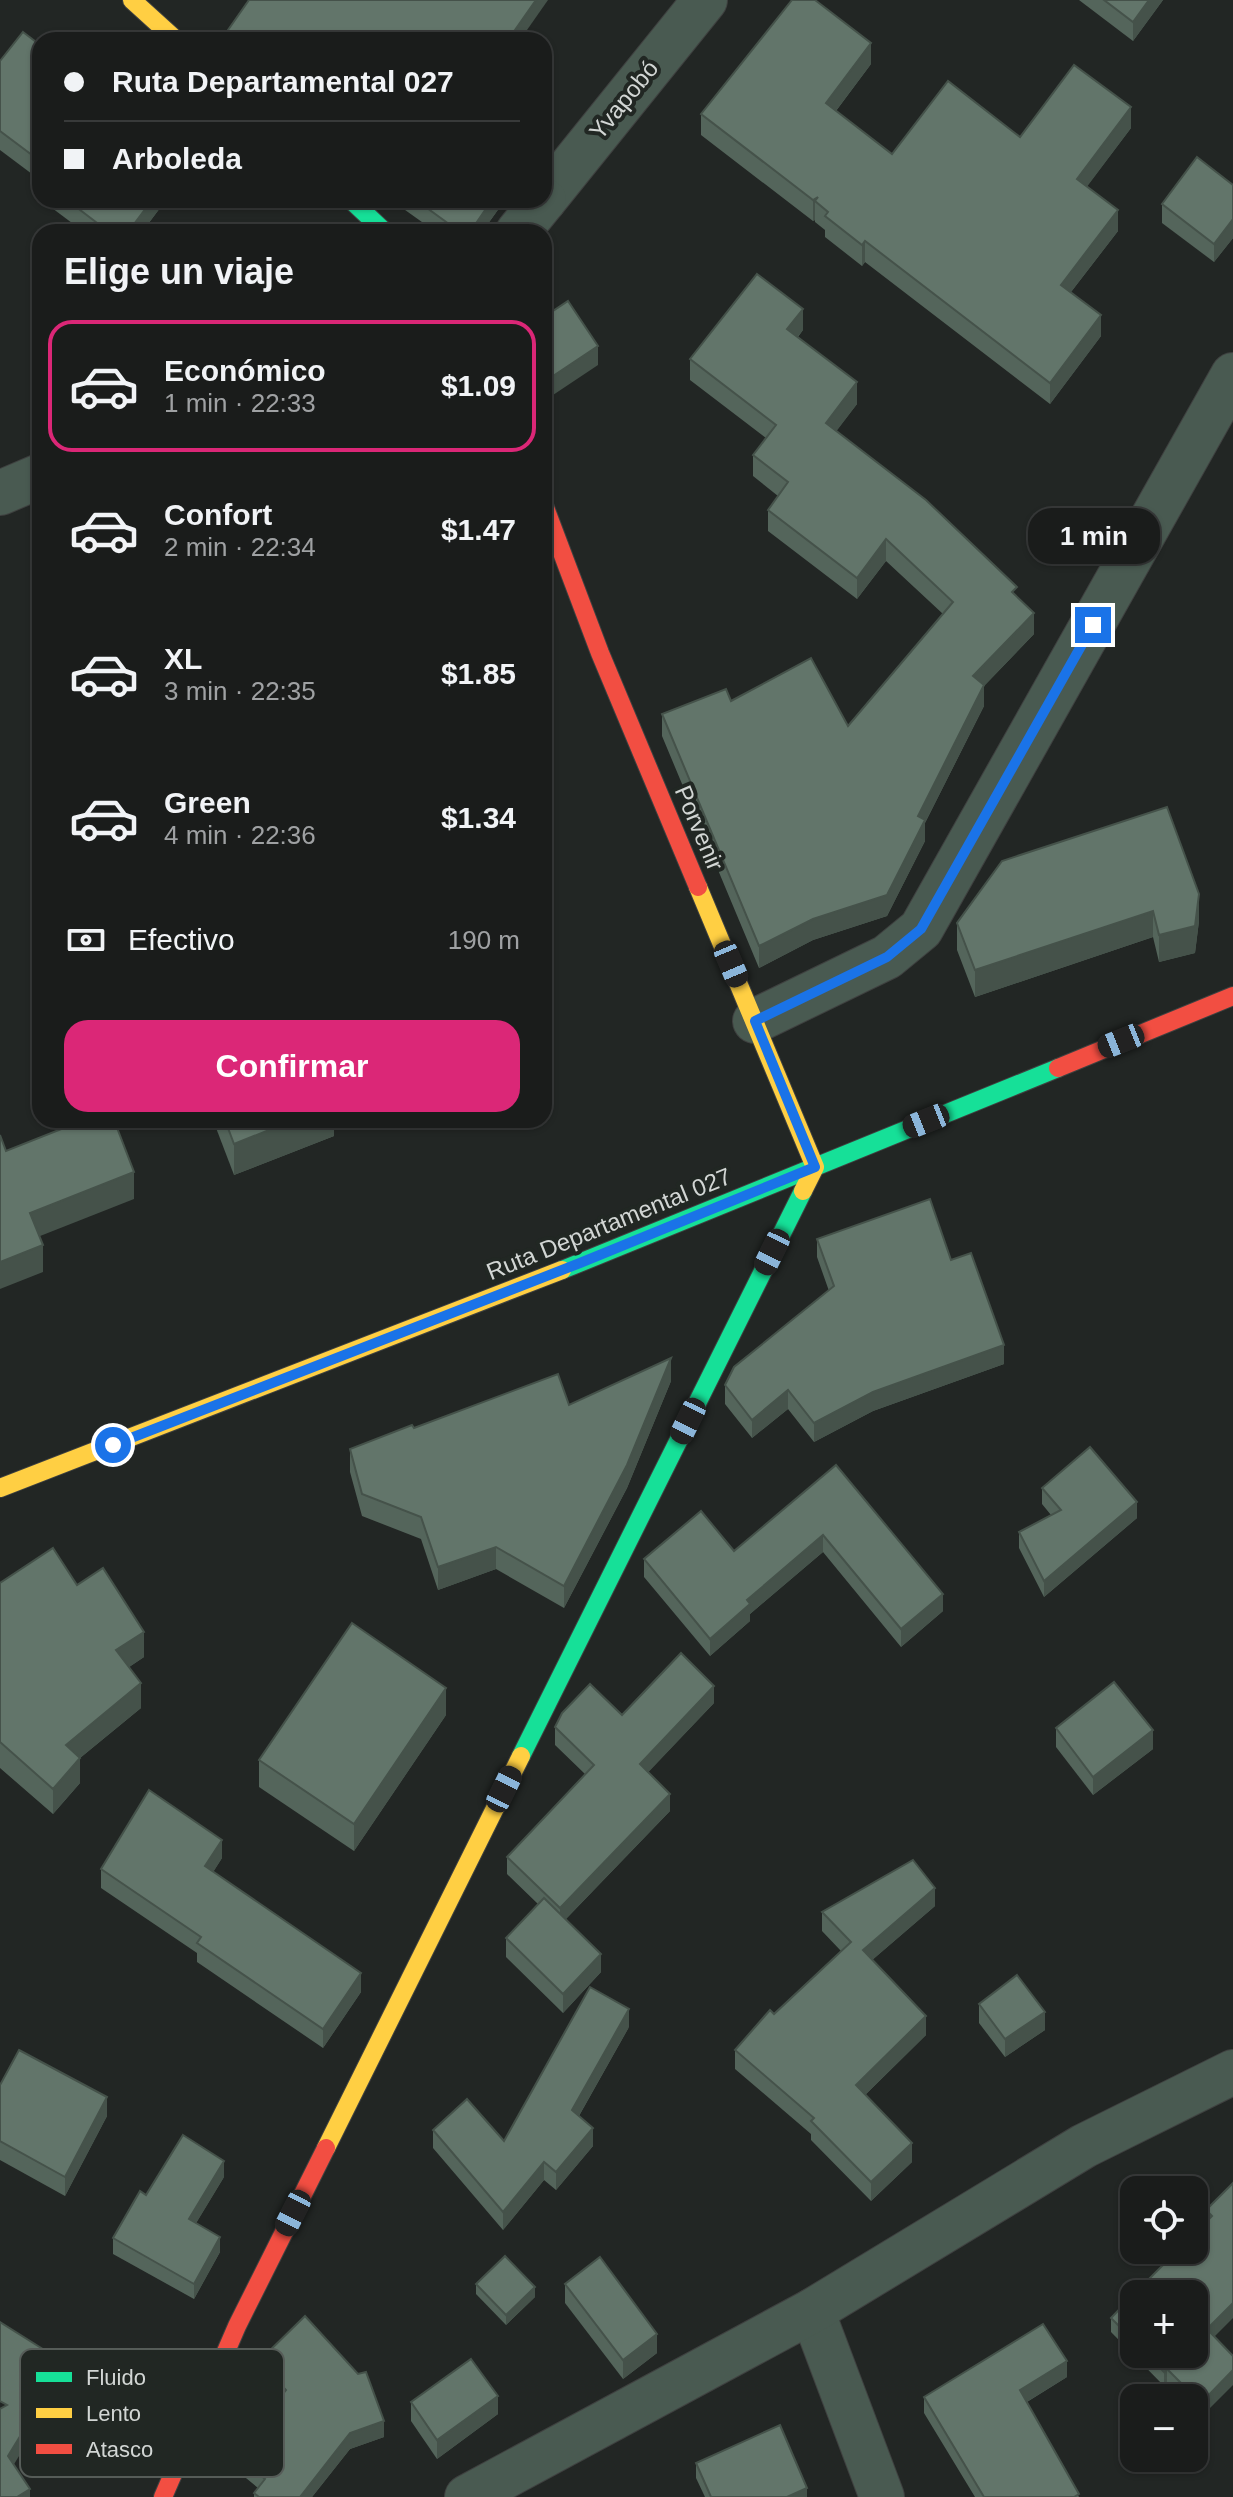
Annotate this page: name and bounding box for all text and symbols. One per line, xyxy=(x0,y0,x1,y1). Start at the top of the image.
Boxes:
street label: Yvapobó xyxy=(584,55,663,144)
text: Ruta Departamental 027 xyxy=(112,65,454,98)
text: Arboleda xyxy=(112,142,242,175)
text: Elige un viaje xyxy=(64,251,294,292)
icon: car xyxy=(68,350,140,422)
text: Económico xyxy=(164,354,326,387)
text: $1.09 xyxy=(441,369,516,402)
text: 1 min · 22:33 xyxy=(164,388,316,418)
icon: car xyxy=(68,494,140,566)
text: Confort xyxy=(164,498,272,531)
callout: 1 min xyxy=(1027,509,1159,565)
text: $1.47 xyxy=(441,513,516,546)
text: 1 min xyxy=(1060,521,1128,551)
text: 2 min · 22:34 xyxy=(164,532,316,562)
route end xyxy=(1075,607,1111,643)
icon: car xyxy=(68,638,140,710)
text: XL xyxy=(164,642,202,675)
text: $1.85 xyxy=(441,657,516,690)
text: 3 min · 22:35 xyxy=(164,676,316,706)
street label: Porvenir xyxy=(670,781,729,874)
icon: car xyxy=(68,782,140,854)
text: Green xyxy=(164,786,251,819)
text: $1.34 xyxy=(441,801,516,834)
text: 4 min · 22:36 xyxy=(164,820,316,850)
icon: cash xyxy=(64,918,108,962)
text: Efectivo xyxy=(128,923,235,956)
text: 190 m xyxy=(448,925,520,955)
car xyxy=(711,937,751,991)
button: Confirmar xyxy=(64,1020,520,1112)
car xyxy=(1094,1021,1148,1061)
car xyxy=(899,1101,953,1141)
street label: Ruta Departamental 027 xyxy=(483,1162,735,1285)
car xyxy=(751,1225,793,1279)
car xyxy=(667,1394,709,1448)
route start xyxy=(95,1427,131,1463)
car xyxy=(483,1762,525,1816)
map controls xyxy=(1120,2176,1208,2472)
button: locate xyxy=(1120,2176,1208,2264)
car xyxy=(271,2186,315,2240)
button: + xyxy=(1120,2280,1208,2368)
legend xyxy=(20,2349,284,2477)
text: Fluido xyxy=(86,2365,146,2390)
button: − xyxy=(1120,2384,1208,2472)
text: Lento xyxy=(86,2401,141,2426)
text: Atasco xyxy=(86,2437,153,2462)

